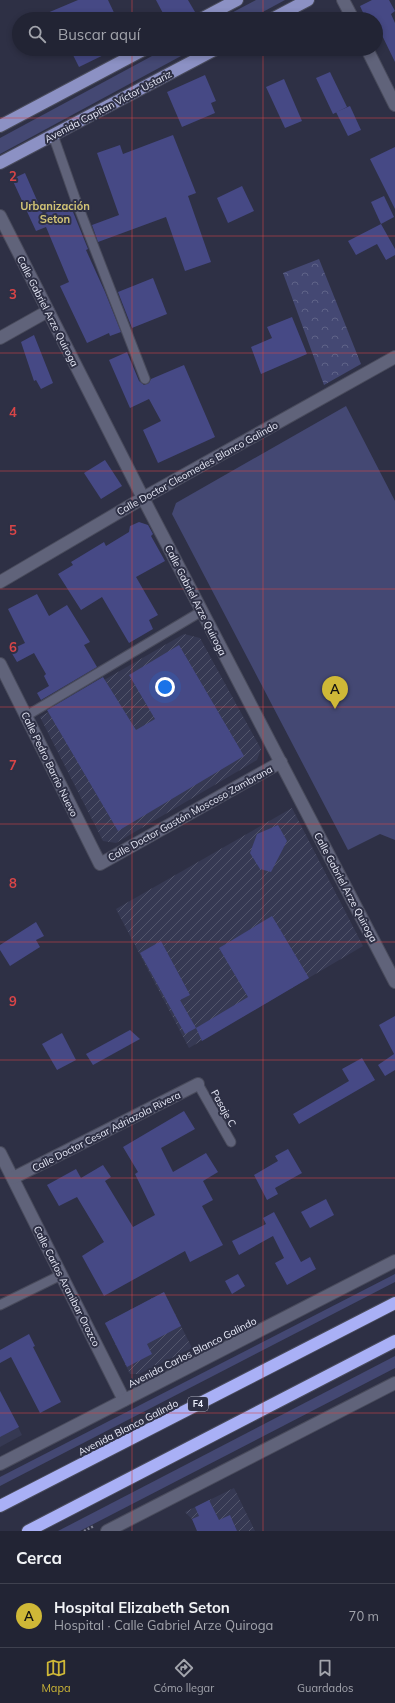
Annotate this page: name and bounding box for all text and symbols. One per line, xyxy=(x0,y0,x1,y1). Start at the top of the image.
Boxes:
search box xyxy=(12,12,383,56)
icon: search xyxy=(26,23,48,45)
text: Buscar aquí xyxy=(58,25,140,44)
street label: Avenida Capitan Víctor Ustariz xyxy=(42,67,174,146)
text: 2 xyxy=(9,168,17,184)
district label: Urbanización Seton xyxy=(20,199,90,226)
street label: Calle Gabriel Arze Quiroga xyxy=(14,254,81,369)
text: 3 xyxy=(9,286,17,302)
text: 4 xyxy=(9,404,17,420)
street label: Calle Doctor Cleomedes Blanco Galindo xyxy=(114,418,280,518)
text: 5 xyxy=(9,522,17,538)
street label: Calle Gabriel Arze Quiroga xyxy=(162,543,229,658)
text: 6 xyxy=(9,639,17,655)
pin: A xyxy=(322,676,348,709)
your location xyxy=(155,677,175,697)
street label: Calle Pedro Barrio Nuevo xyxy=(18,709,81,819)
text: 7 xyxy=(9,757,17,773)
street label: Calle Doctor Gastón Moscoso Zambrana xyxy=(106,763,275,864)
street label: Calle Gabriel Arze Quiroga xyxy=(311,830,380,944)
text: 8 xyxy=(9,875,17,891)
text: 9 xyxy=(9,993,17,1009)
street label: Pasaje C xyxy=(208,1087,239,1129)
street label: Calle Doctor Cesar Adriazola Rivera xyxy=(30,1088,183,1175)
street label: Calle Carlos Aranibar Orozco xyxy=(30,1224,103,1349)
street label: Avenida Carlos Blanco Galindo xyxy=(126,1314,259,1391)
street label: Avenida Blanco Galindo xyxy=(76,1396,181,1458)
road number: F4 xyxy=(188,1397,208,1411)
text: Cerca xyxy=(16,1547,62,1568)
text: Hospital Elizabeth Seton xyxy=(54,1598,230,1617)
text: A xyxy=(24,1608,34,1624)
text: 70 m xyxy=(349,1608,379,1624)
text: Hospital · Calle Gabriel Arze Quiroga xyxy=(54,1617,273,1633)
tab: Mapa xyxy=(41,1657,71,1695)
tab: Cómo llegar xyxy=(154,1657,214,1695)
tab: Guardados xyxy=(297,1657,354,1695)

